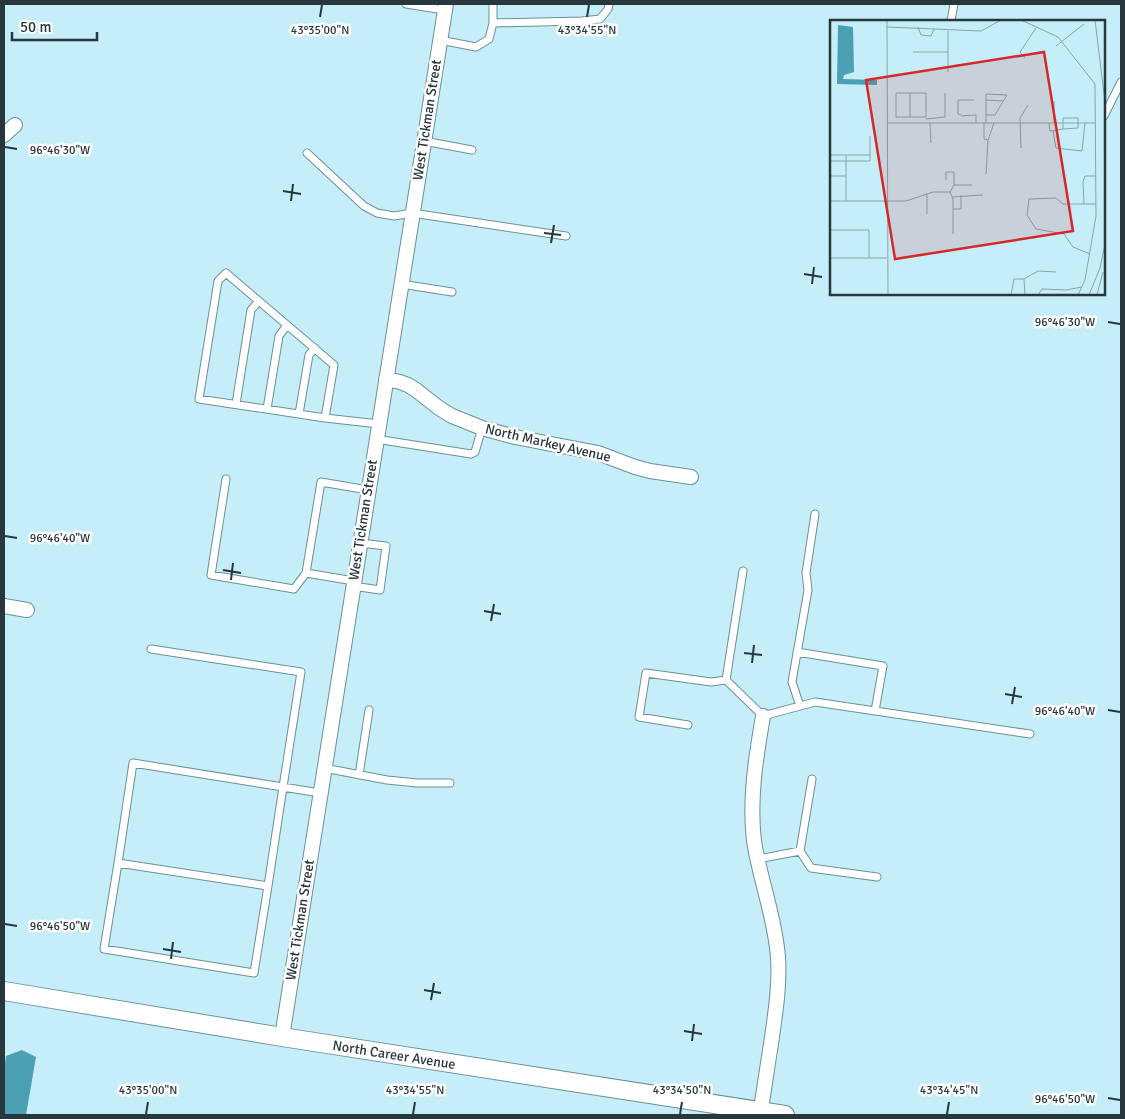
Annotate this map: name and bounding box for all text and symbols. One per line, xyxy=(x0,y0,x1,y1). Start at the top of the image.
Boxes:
scale bar xyxy=(12,10,98,42)
text: 50 m xyxy=(20,18,51,36)
inset map xyxy=(830,20,1105,295)
text: 43°35'00"N xyxy=(291,23,349,38)
text: 43°34'55"N xyxy=(558,23,616,38)
street label: West Tickman Street xyxy=(409,58,445,182)
text: 96°46'30"W xyxy=(30,143,90,158)
text: 96°46'30"W xyxy=(1035,315,1095,330)
street label: North Markey Avenue xyxy=(484,420,612,466)
street label: West Tickman Street xyxy=(345,458,381,582)
text: 96°46'40"W xyxy=(30,531,90,546)
text: 96°46'40"W xyxy=(1035,704,1095,719)
street label: West Tickman Street xyxy=(282,858,318,982)
text: 96°46'50"W xyxy=(30,919,90,934)
street label: North Career Avenue xyxy=(331,1037,457,1073)
text: 43°35'00"N xyxy=(119,1083,177,1098)
text: 43°34'55"N xyxy=(386,1083,444,1098)
text: 43°34'50"N xyxy=(653,1083,711,1098)
text: 43°34'45"N xyxy=(920,1083,978,1098)
text: 96°46'50"W xyxy=(1035,1092,1095,1107)

